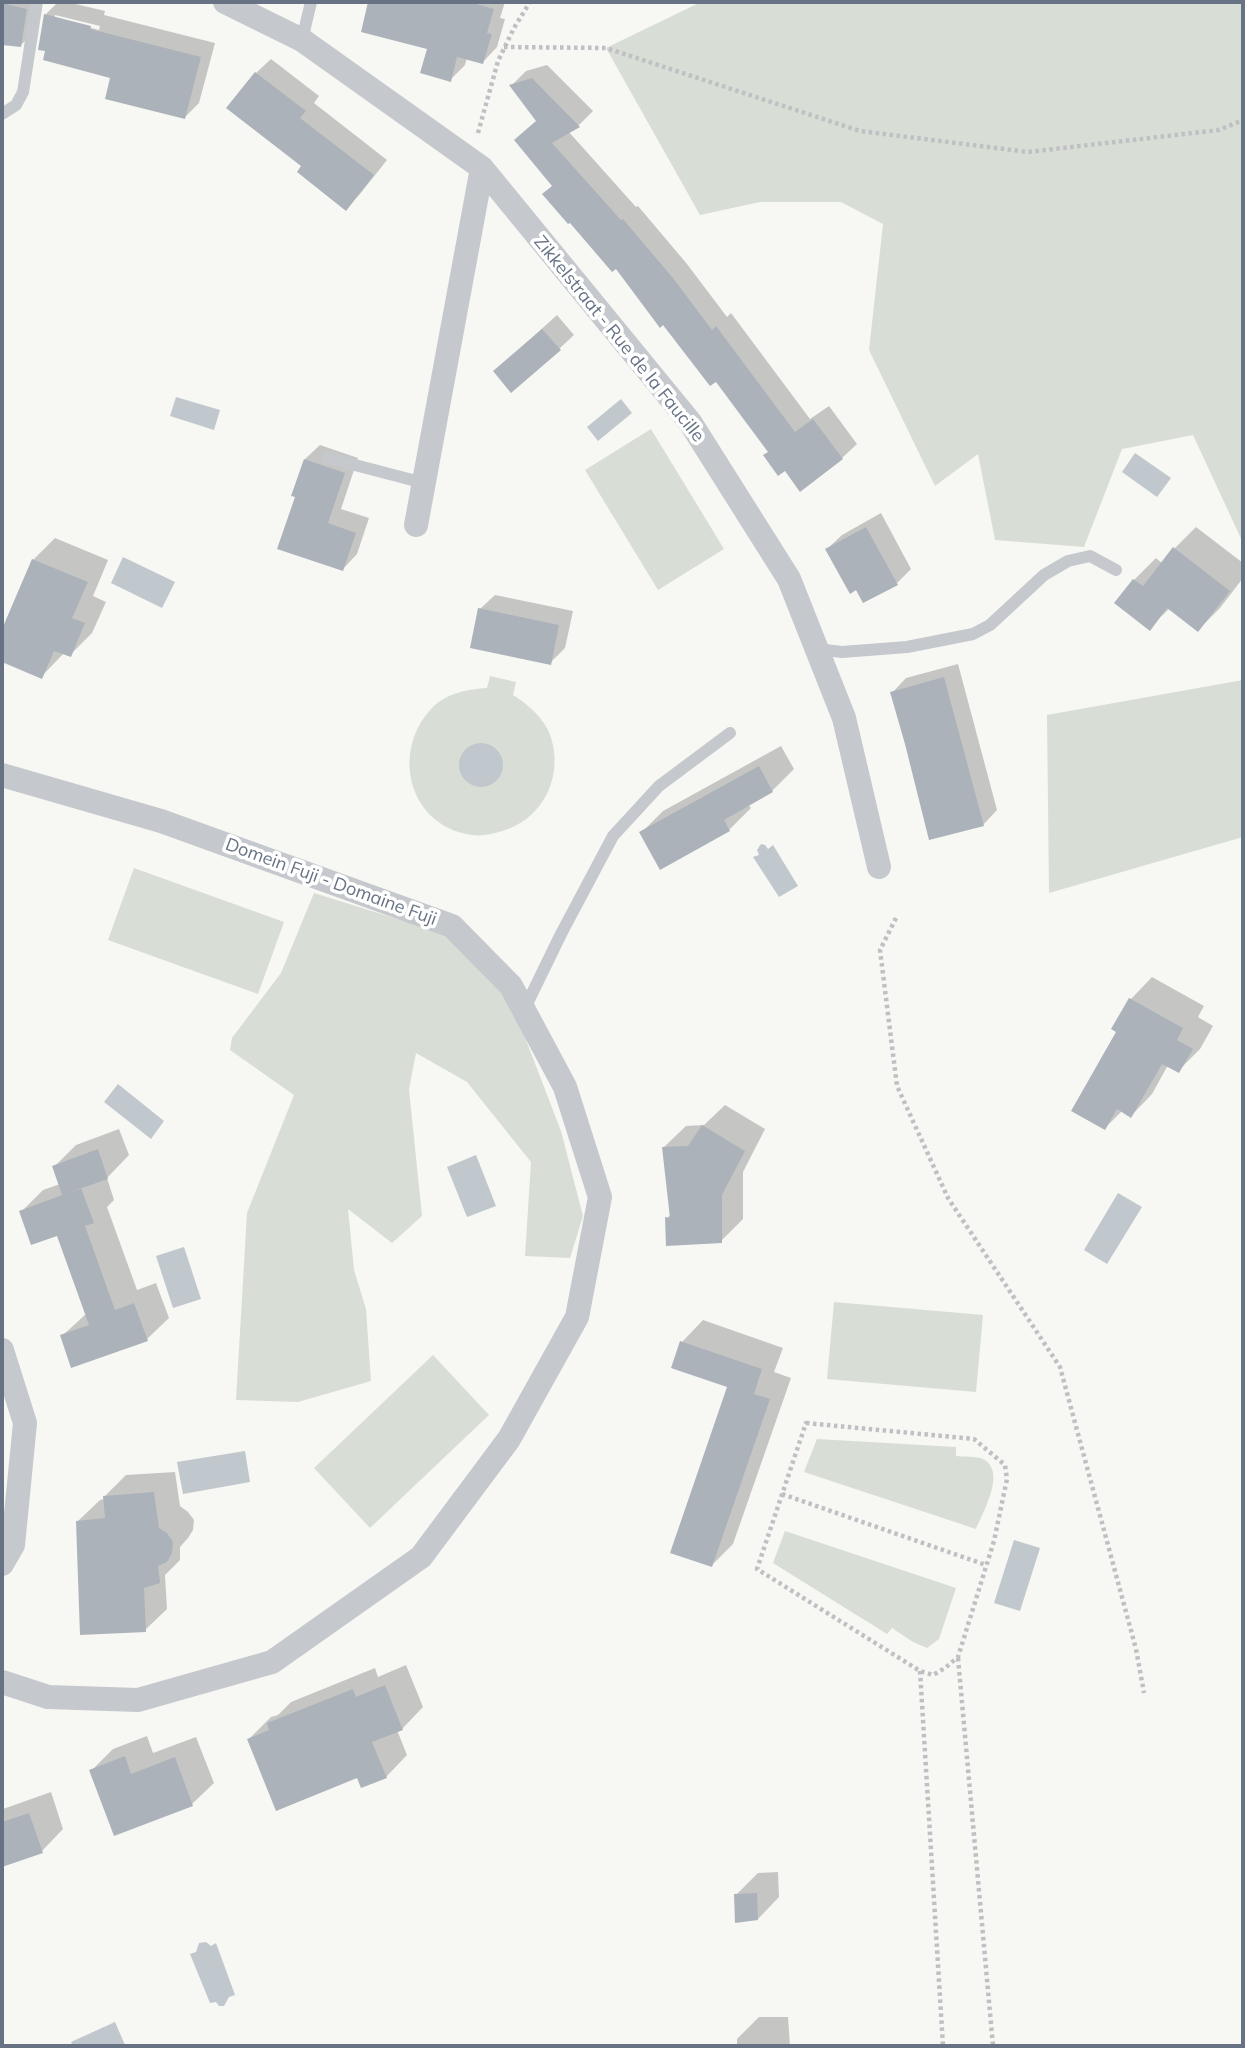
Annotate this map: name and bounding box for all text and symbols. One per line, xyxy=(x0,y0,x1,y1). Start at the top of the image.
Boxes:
street label: Zikkelstraat - Rue de la Faucille xyxy=(529,232,709,446)
street label: Domein Fuji - Domaine Fuji xyxy=(222,834,440,930)

